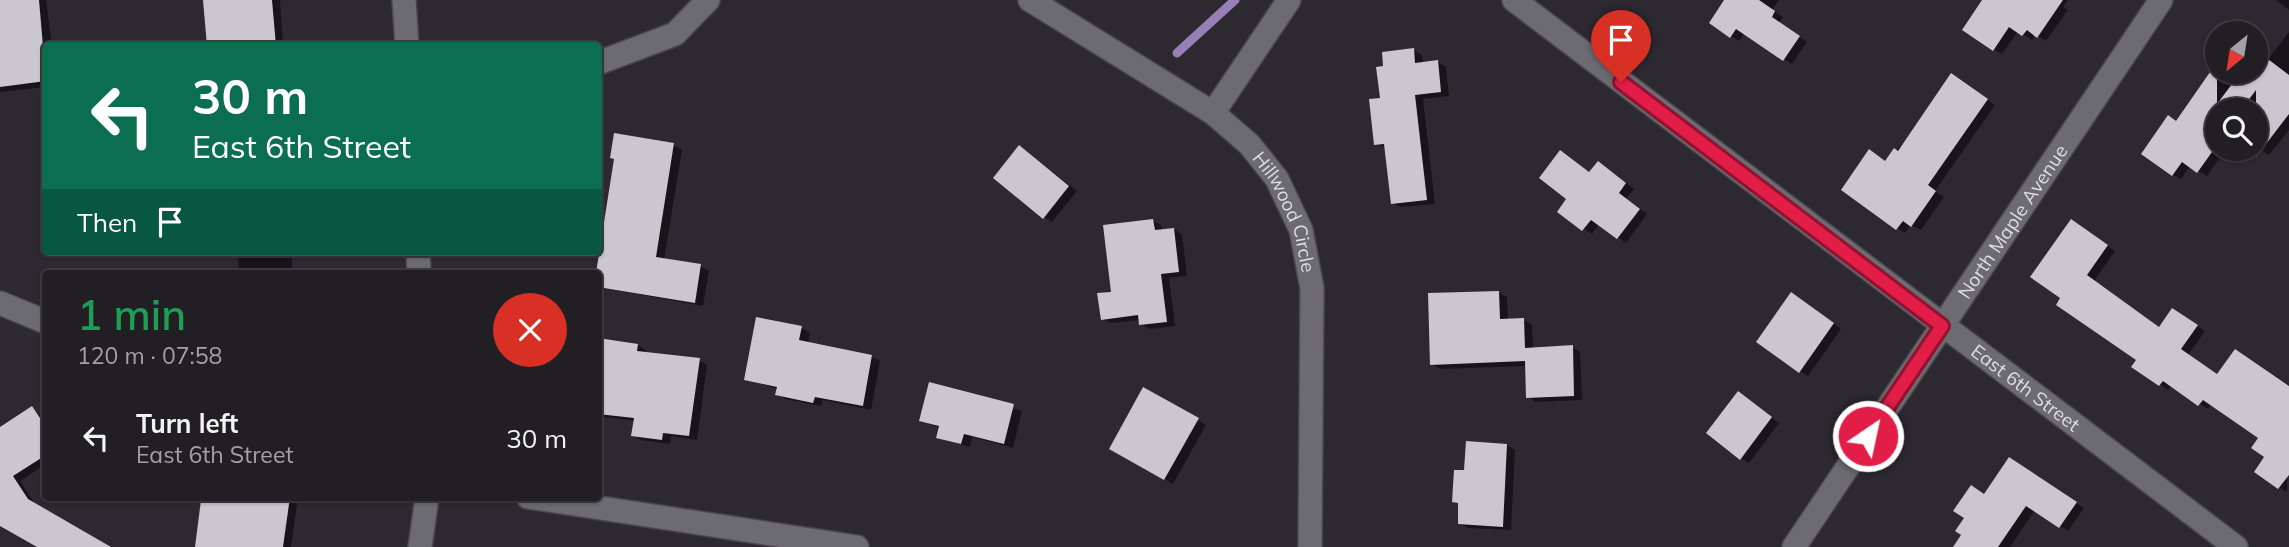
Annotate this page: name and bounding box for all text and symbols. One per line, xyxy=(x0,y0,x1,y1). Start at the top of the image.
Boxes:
pin xyxy=(1591,10,1651,82)
icon: arrive xyxy=(1602,21,1640,59)
north arrow xyxy=(2205,21,2268,84)
map controls xyxy=(2205,21,2268,161)
text: 30 m xyxy=(192,65,308,126)
icon: left xyxy=(77,70,168,161)
button: search xyxy=(2205,98,2268,161)
text: East 6th Street xyxy=(192,126,411,166)
street label: North Maple Avenue xyxy=(1952,140,2073,303)
street label: Hillwood Circle xyxy=(1248,147,1321,274)
icon: arrive xyxy=(151,203,189,241)
text: Then xyxy=(77,206,137,239)
text: 1 min xyxy=(77,288,186,341)
button: close xyxy=(493,293,567,367)
street label: East 6th Street xyxy=(1967,339,2085,437)
text: 120 m · 07:58 xyxy=(77,341,222,370)
position arrow xyxy=(1831,399,1905,473)
text: Turn left xyxy=(136,407,238,440)
icon: left xyxy=(77,419,115,457)
text: 30 m xyxy=(506,422,567,455)
text: East 6th Street xyxy=(136,440,293,469)

